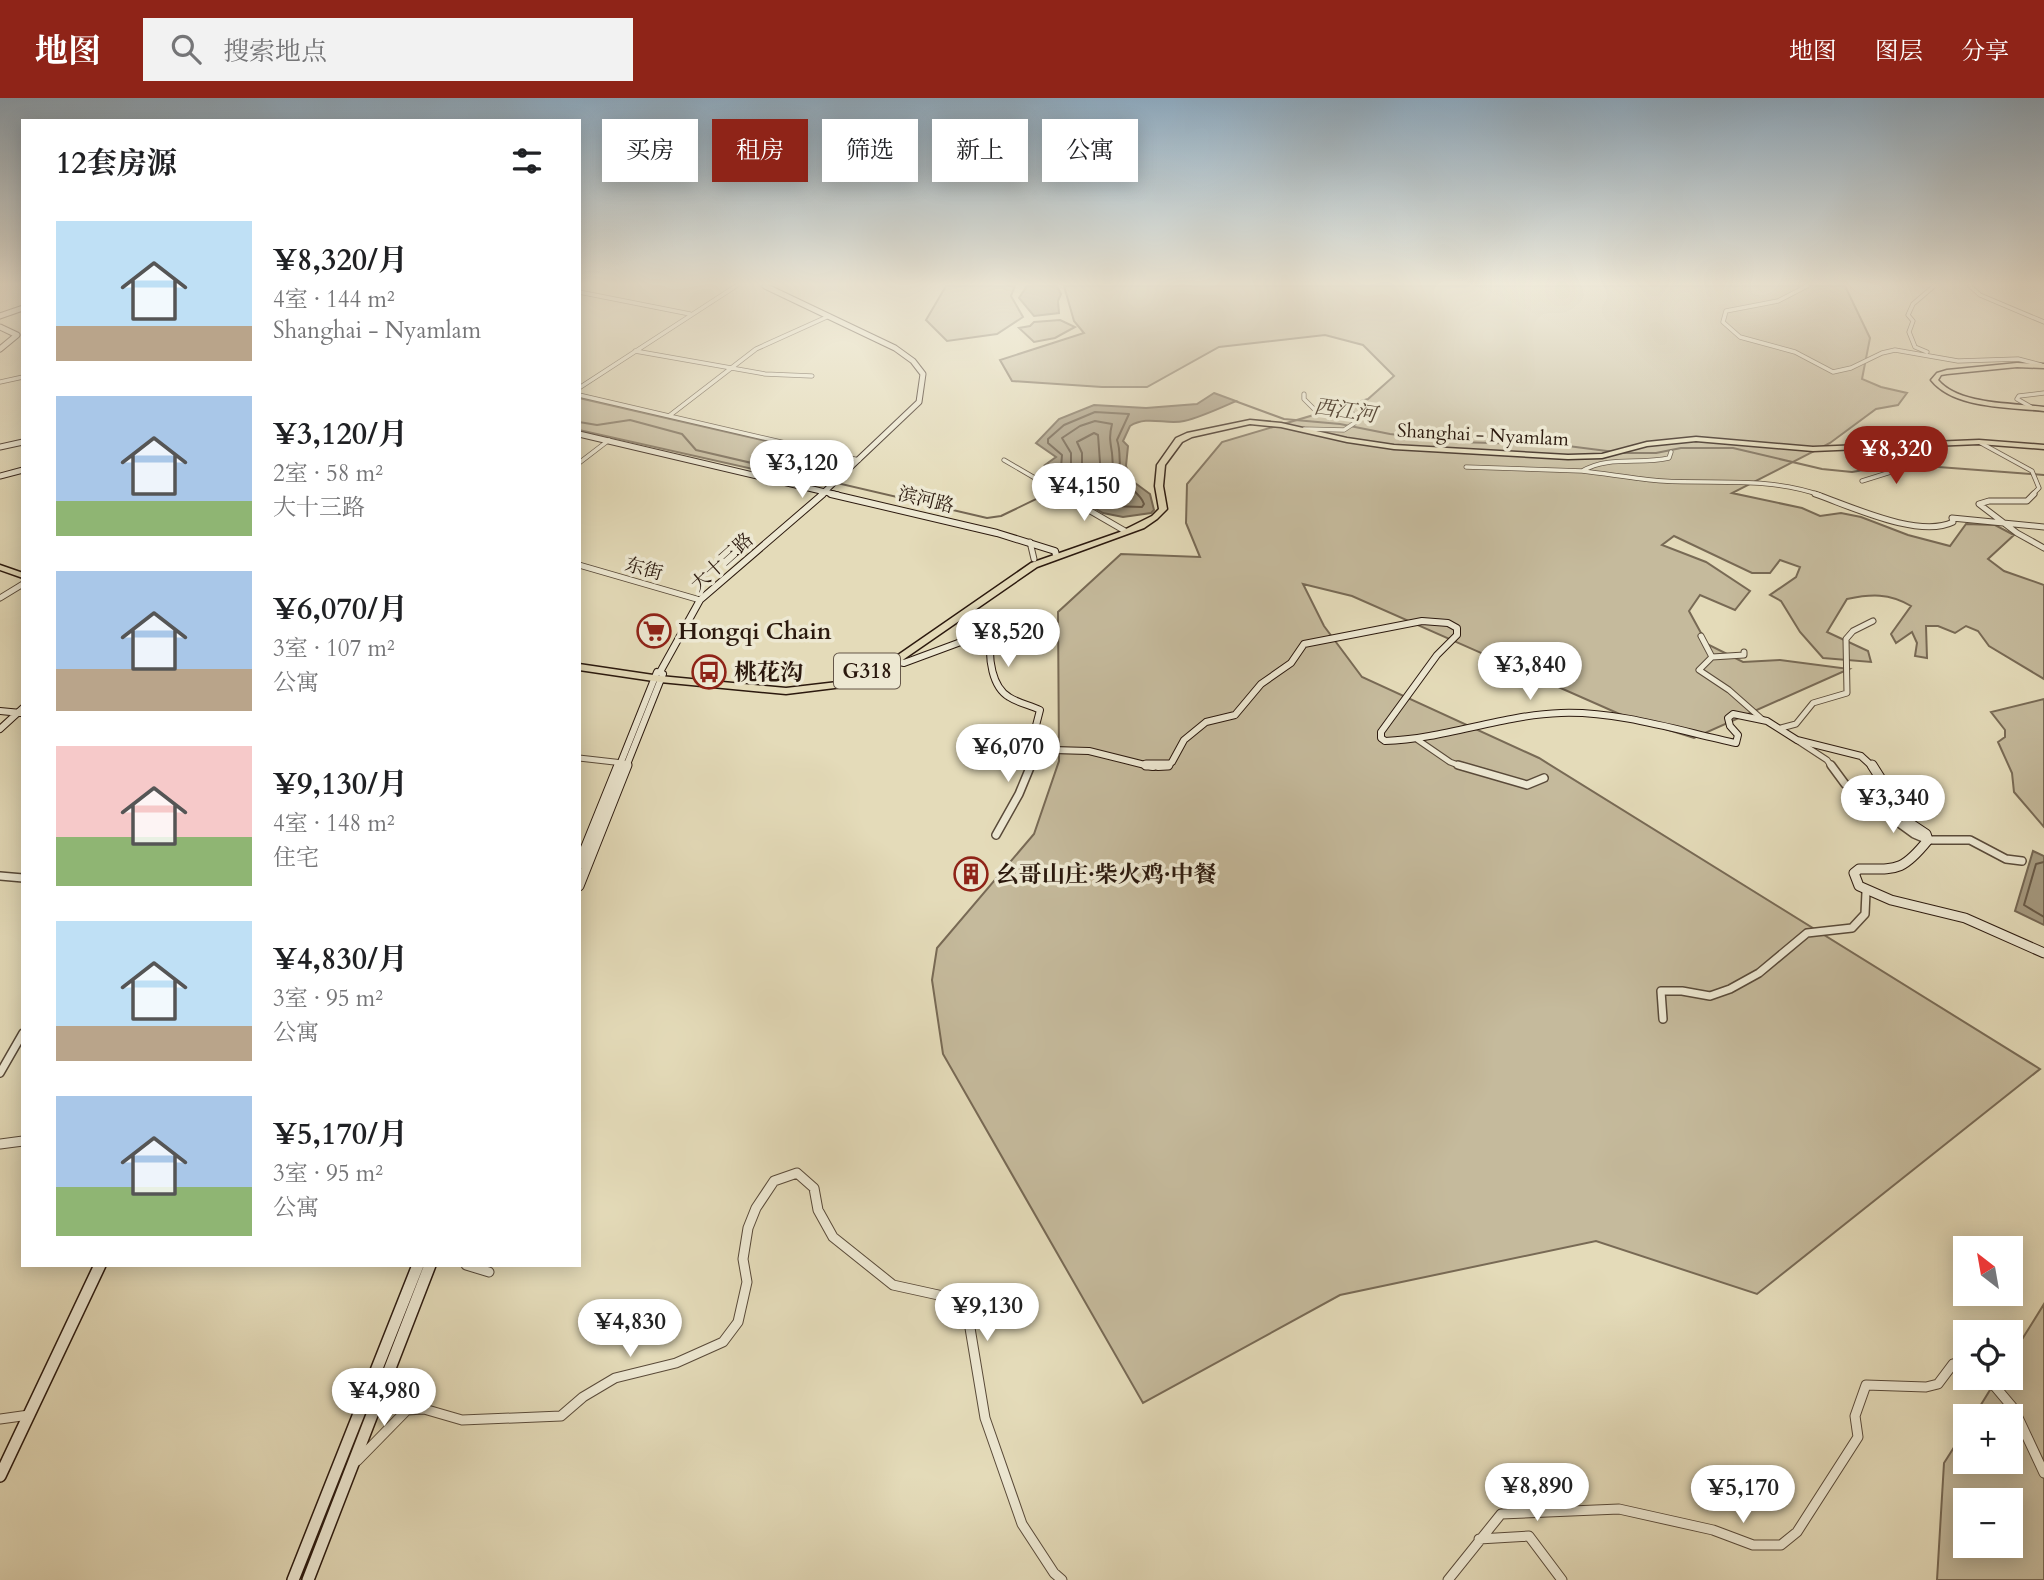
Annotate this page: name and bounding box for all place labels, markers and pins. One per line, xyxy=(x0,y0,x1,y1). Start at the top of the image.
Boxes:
pin: ¥8,320 xyxy=(1839,426,1953,486)
pin: ¥3,120 xyxy=(745,440,859,500)
pin: ¥4,150 xyxy=(1027,464,1141,523)
pin: ¥8,520 xyxy=(951,610,1065,669)
supermarket icon: Hongqi Chain xyxy=(635,612,673,650)
place label: Hongqi Chain xyxy=(678,616,832,647)
pin: ¥3,840 xyxy=(1473,642,1587,702)
bus stop icon: 桃花沟 xyxy=(690,653,728,691)
place label: 桃花沟 xyxy=(734,657,803,688)
pin: ¥6,070 xyxy=(951,724,1065,784)
pin: ¥3,340 xyxy=(1836,776,1950,835)
building icon: 幺哥山庄·柴火鸡·中餐 xyxy=(952,855,990,893)
place label: 幺哥山庄·柴火鸡·中餐 xyxy=(996,859,1217,890)
pin: ¥9,130 xyxy=(930,1284,1044,1343)
pin: ¥4,830 xyxy=(573,1300,687,1359)
pin: ¥4,980 xyxy=(327,1368,441,1428)
pin: ¥8,890 xyxy=(1480,1464,1594,1523)
pin: ¥5,170 xyxy=(1686,1466,1800,1525)

